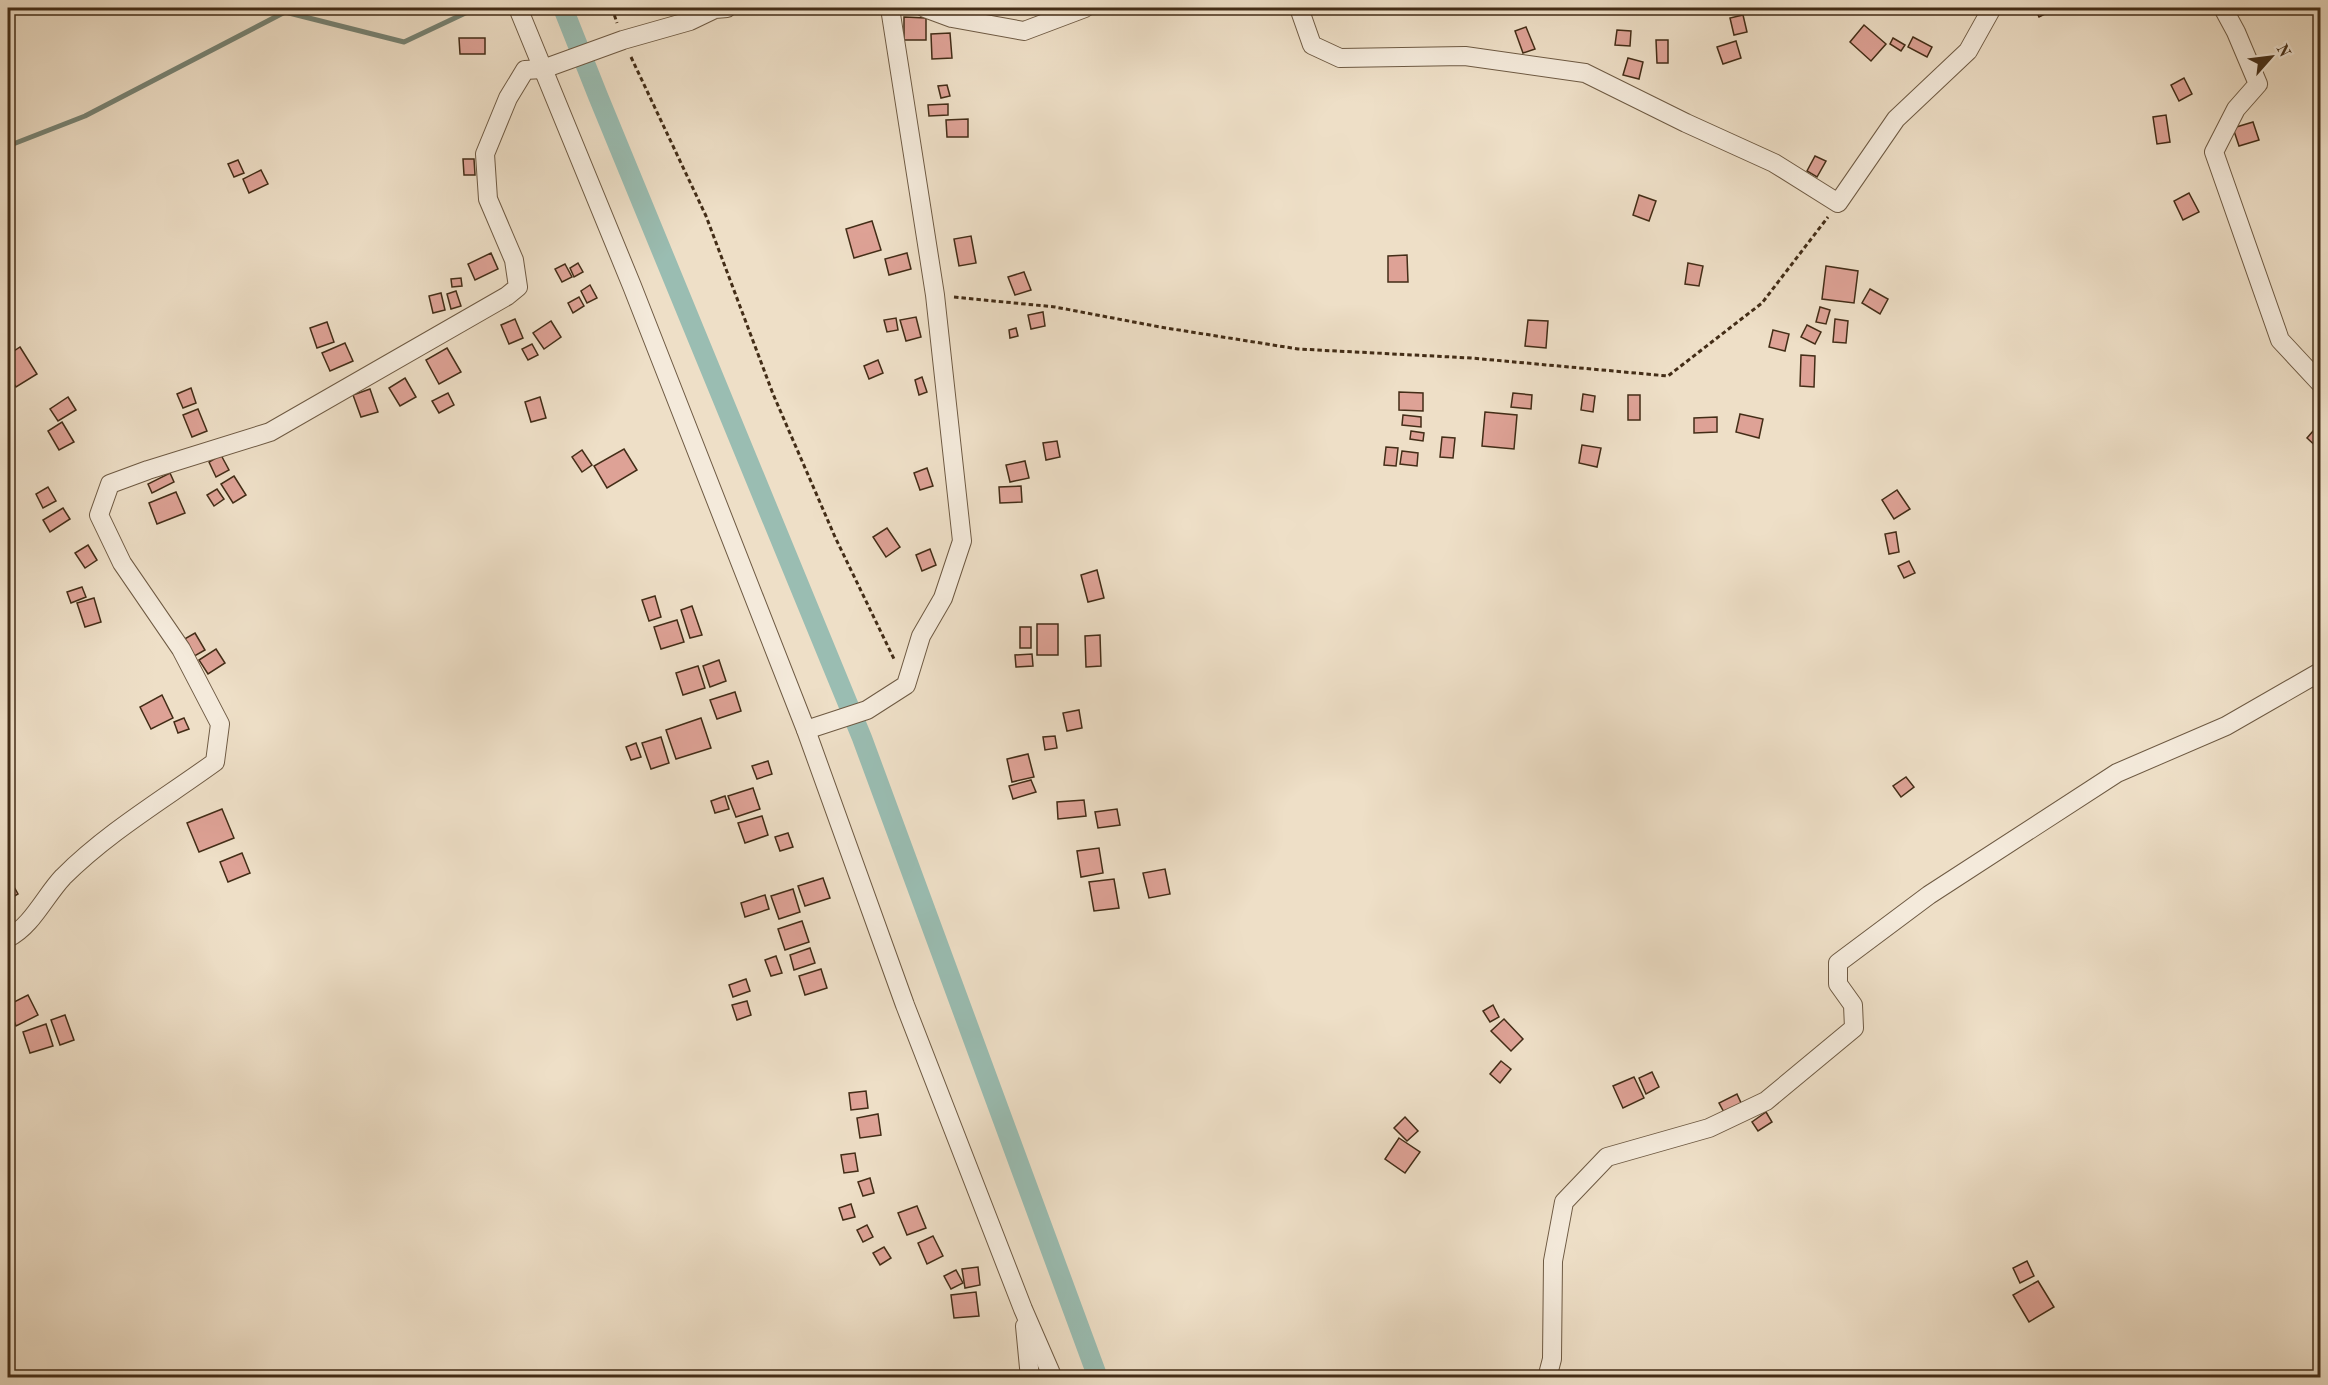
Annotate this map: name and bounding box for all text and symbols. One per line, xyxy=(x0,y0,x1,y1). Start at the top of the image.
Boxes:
north arrow xyxy=(2241,27,2301,87)
text: N xyxy=(2273,42,2293,61)

